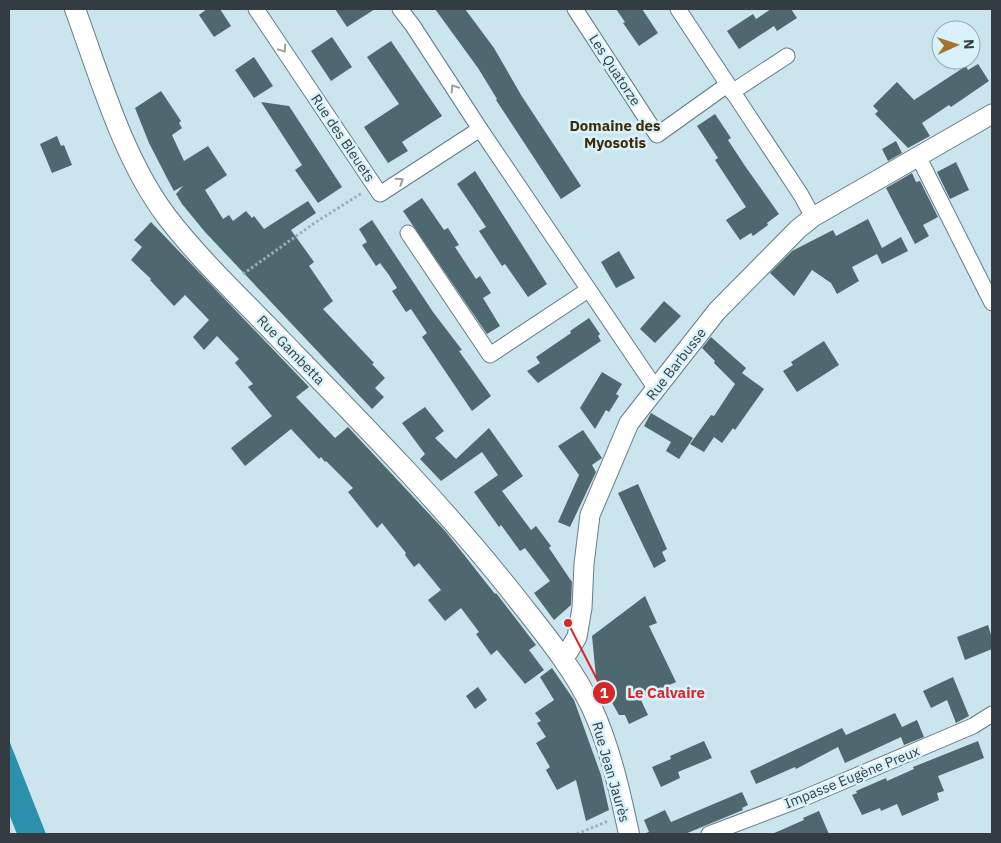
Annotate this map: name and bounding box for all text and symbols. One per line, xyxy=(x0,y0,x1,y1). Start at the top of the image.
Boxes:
north arrow xyxy=(931,20,981,70)
street label: Les Quatorze xyxy=(585,31,645,110)
text: N xyxy=(960,39,978,50)
one-way arrow xyxy=(277,43,286,53)
one-way arrow xyxy=(450,85,460,94)
street label: Rue des Bleuets xyxy=(307,91,379,185)
district label: Domaine des Myosotis xyxy=(569,116,661,152)
one-way arrow xyxy=(394,177,403,187)
street label: Rue Gambetta xyxy=(253,311,329,389)
street label: Rue Barbusse xyxy=(642,324,710,404)
callout: Le Calvaire xyxy=(592,678,714,708)
text: 1 xyxy=(599,683,609,702)
text: Le Calvaire xyxy=(627,683,705,702)
street label: Rue Jean Jaurès xyxy=(588,720,634,824)
street label: Impasse Eugène Preux xyxy=(782,742,922,812)

